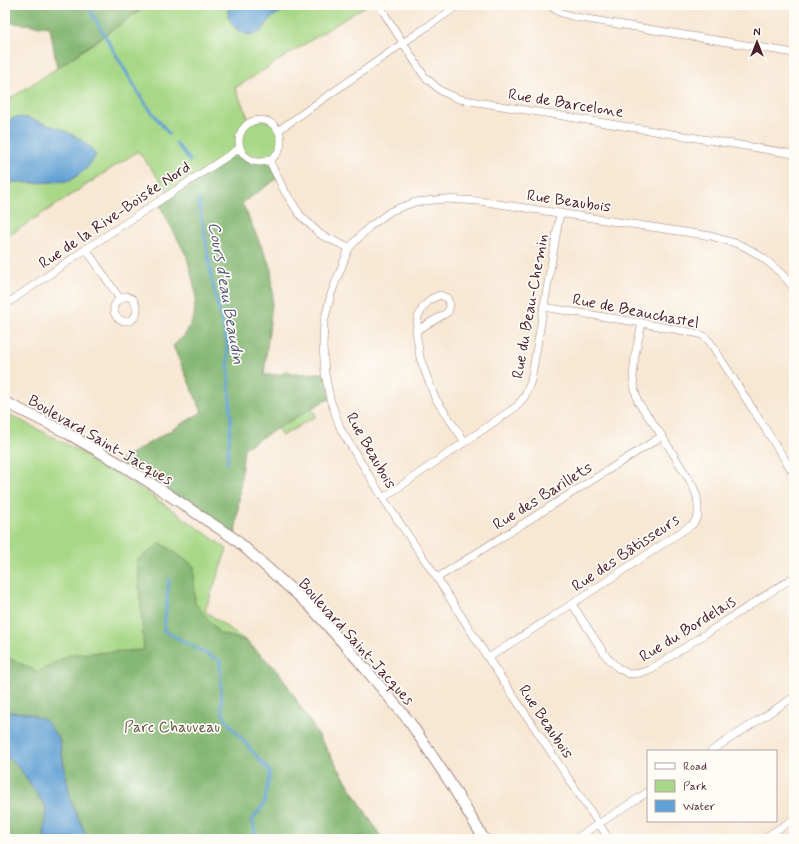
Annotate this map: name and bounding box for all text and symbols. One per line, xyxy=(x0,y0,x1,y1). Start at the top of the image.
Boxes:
north arrow xyxy=(737,22,777,62)
text: N xyxy=(753,26,761,40)
street label: Rue de Barcelone xyxy=(507,84,625,123)
street label: Rue de la Rive-Boisée Nord xyxy=(35,157,195,274)
street label: Rue Beaubois xyxy=(525,185,612,218)
water label: Cours d'eau Beaudin xyxy=(203,220,249,366)
street label: Rue du Beau-Chemin xyxy=(507,232,554,380)
street label: Rue de Beauchastel xyxy=(571,289,701,334)
street label: Boulevard Saint-Jacques xyxy=(24,390,177,490)
street label: Rue Beaubois xyxy=(340,409,401,493)
street label: Rue des Barillets xyxy=(489,457,597,535)
street label: Rue des Bâtisseurs xyxy=(568,509,684,597)
street label: Boulevard Saint-Jacques xyxy=(293,574,419,710)
street label: Rue du Bordelais xyxy=(635,591,740,667)
street label: Rue Beaubois xyxy=(513,681,578,763)
park label: Parc Chauveau xyxy=(124,717,220,738)
legend xyxy=(647,750,777,822)
text: Road xyxy=(683,759,707,775)
text: Park xyxy=(683,779,707,795)
text: Water xyxy=(683,799,715,815)

